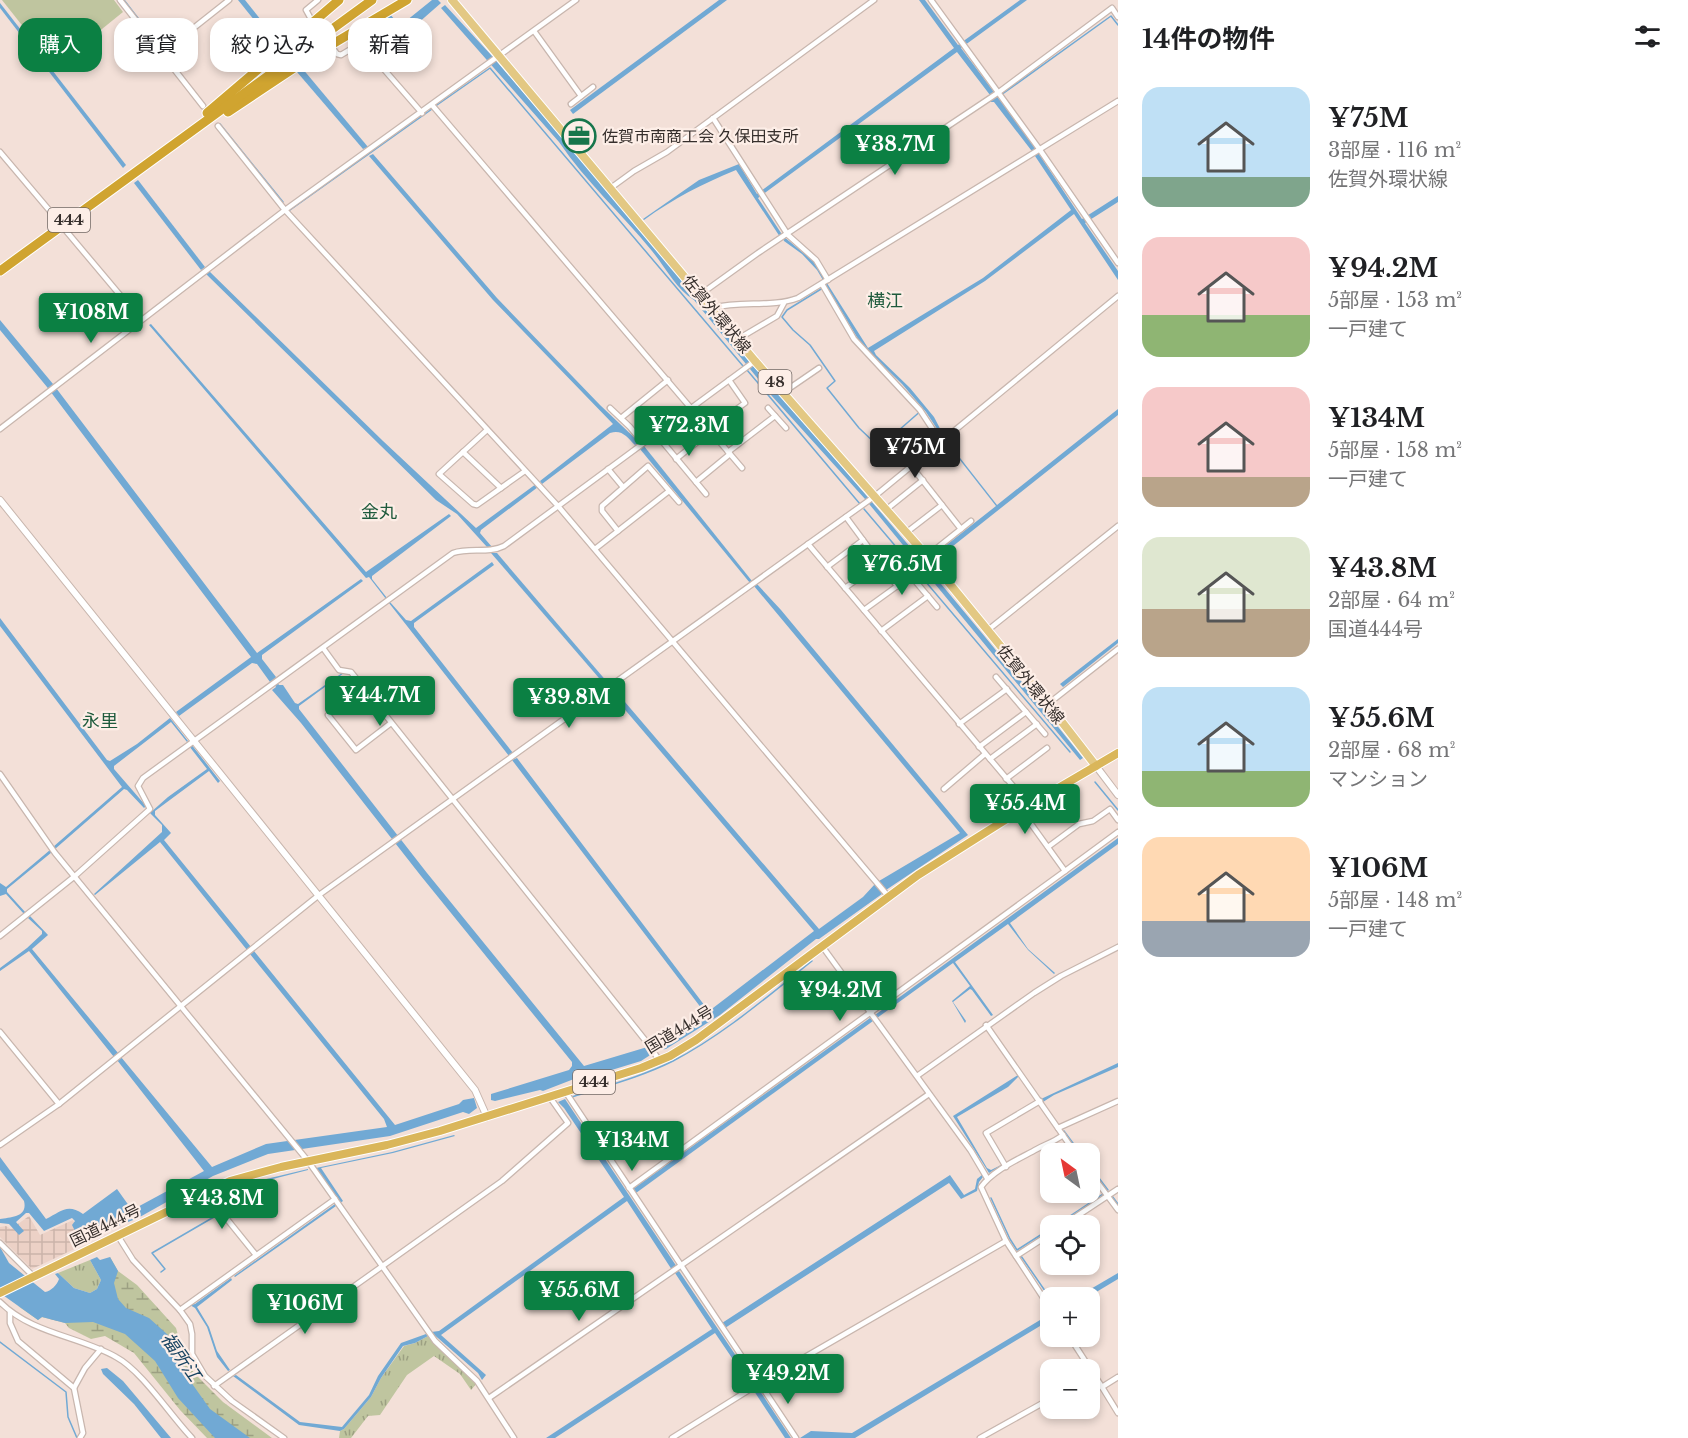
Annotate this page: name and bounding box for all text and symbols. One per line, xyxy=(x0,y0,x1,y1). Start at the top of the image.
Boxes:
chip: 購入 xyxy=(18,18,102,72)
chip: 賃貸 xyxy=(114,18,198,72)
chip: 絞り込み xyxy=(210,18,336,72)
chip: 新着 xyxy=(348,18,432,72)
icon: filters xyxy=(1631,20,1664,53)
text: 14件の物件 xyxy=(1142,23,1275,55)
text: ¥75M xyxy=(1328,102,1408,134)
icon: home xyxy=(1190,111,1262,183)
office icon: 佐賀市南商工会 久保田支所 xyxy=(561,118,597,154)
pin: ¥38.7M xyxy=(846,125,944,176)
place label: 佐賀市南商工会 久保田支所 xyxy=(602,126,799,146)
text: ¥38.7M xyxy=(855,132,935,156)
text: 3部屋 · 116 m² xyxy=(1328,138,1461,162)
text: 佐賀外環状線 xyxy=(1328,167,1448,191)
road number: 444 xyxy=(48,208,90,232)
text: ¥94.2M xyxy=(1328,252,1438,284)
icon: home xyxy=(1190,261,1262,333)
street label: 佐賀外環状線 xyxy=(678,271,756,357)
text: 5部屋 · 153 m² xyxy=(1328,288,1462,312)
district label: 横江 xyxy=(867,290,903,312)
pin: ¥108M xyxy=(49,293,133,344)
text: ¥108M xyxy=(53,300,129,324)
text: 一戸建て xyxy=(1328,317,1408,341)
road number: 48 xyxy=(758,370,792,394)
text: ¥134M xyxy=(1328,402,1425,434)
pin: ¥72.3M xyxy=(640,406,738,457)
icon: home xyxy=(1190,411,1262,483)
text: ¥72.3M xyxy=(648,413,730,437)
pin: ¥75M xyxy=(879,428,951,479)
text: ¥75M xyxy=(884,435,946,459)
text: 5部屋 · 158 m² xyxy=(1328,438,1462,462)
text: 一戸建て xyxy=(1328,467,1408,491)
district label: 金丸 xyxy=(361,501,397,523)
pin: ¥76.5M xyxy=(853,545,951,596)
text: ¥76.5M xyxy=(862,552,942,576)
text: ¥43.8M xyxy=(1328,552,1437,584)
icon: home xyxy=(1190,561,1262,633)
text: 2部屋 · 64 m² xyxy=(1328,588,1455,612)
text: 国道444号 xyxy=(1328,617,1423,641)
street label: 佐賀外環状線 xyxy=(993,640,1069,728)
pin: ¥44.7M xyxy=(331,676,429,727)
pin: ¥39.8M xyxy=(520,678,618,729)
text: ¥44.7M xyxy=(339,683,421,707)
text: ¥39.8M xyxy=(527,685,611,709)
text: ¥55.6M xyxy=(1328,702,1435,734)
district label: 永里 xyxy=(82,710,118,732)
icon: home xyxy=(1190,711,1262,783)
text: 2部屋 · 68 m² xyxy=(1328,738,1455,762)
text: マンション xyxy=(1328,767,1428,791)
pin: ¥55.4M xyxy=(976,784,1074,835)
text: ¥55.4M xyxy=(984,791,1066,815)
text: ¥106M xyxy=(1328,852,1428,884)
icon: home xyxy=(1190,861,1262,933)
text: 5部屋 · 148 m² xyxy=(1328,888,1462,912)
text: 一戸建て xyxy=(1328,917,1408,941)
pin: ¥94.2M xyxy=(791,971,889,1022)
text: ¥94.2M xyxy=(798,978,882,1002)
street label: 国道444号 xyxy=(641,1001,717,1057)
road number: 444 xyxy=(573,1070,615,1094)
pin: ¥134M xyxy=(590,1121,674,1172)
text: ¥134M xyxy=(595,1128,669,1152)
north arrow xyxy=(1040,1143,1100,1203)
map controls xyxy=(1040,1143,1100,1419)
pin: ¥43.8M xyxy=(173,1179,271,1230)
text: ¥43.8M xyxy=(180,1186,264,1210)
street label: 国道444号 xyxy=(66,1199,144,1251)
button: locate xyxy=(1040,1215,1100,1275)
pin: ¥55.6M xyxy=(530,1271,628,1322)
text: ¥55.6M xyxy=(538,1278,620,1302)
pin: ¥106M xyxy=(263,1284,347,1335)
button: + xyxy=(1040,1287,1100,1347)
text: ¥106M xyxy=(266,1291,344,1315)
water label: 福所江 xyxy=(157,1329,207,1387)
pin: ¥49.2M xyxy=(739,1354,837,1405)
button: − xyxy=(1040,1359,1100,1419)
text: ¥49.2M xyxy=(746,1361,830,1385)

